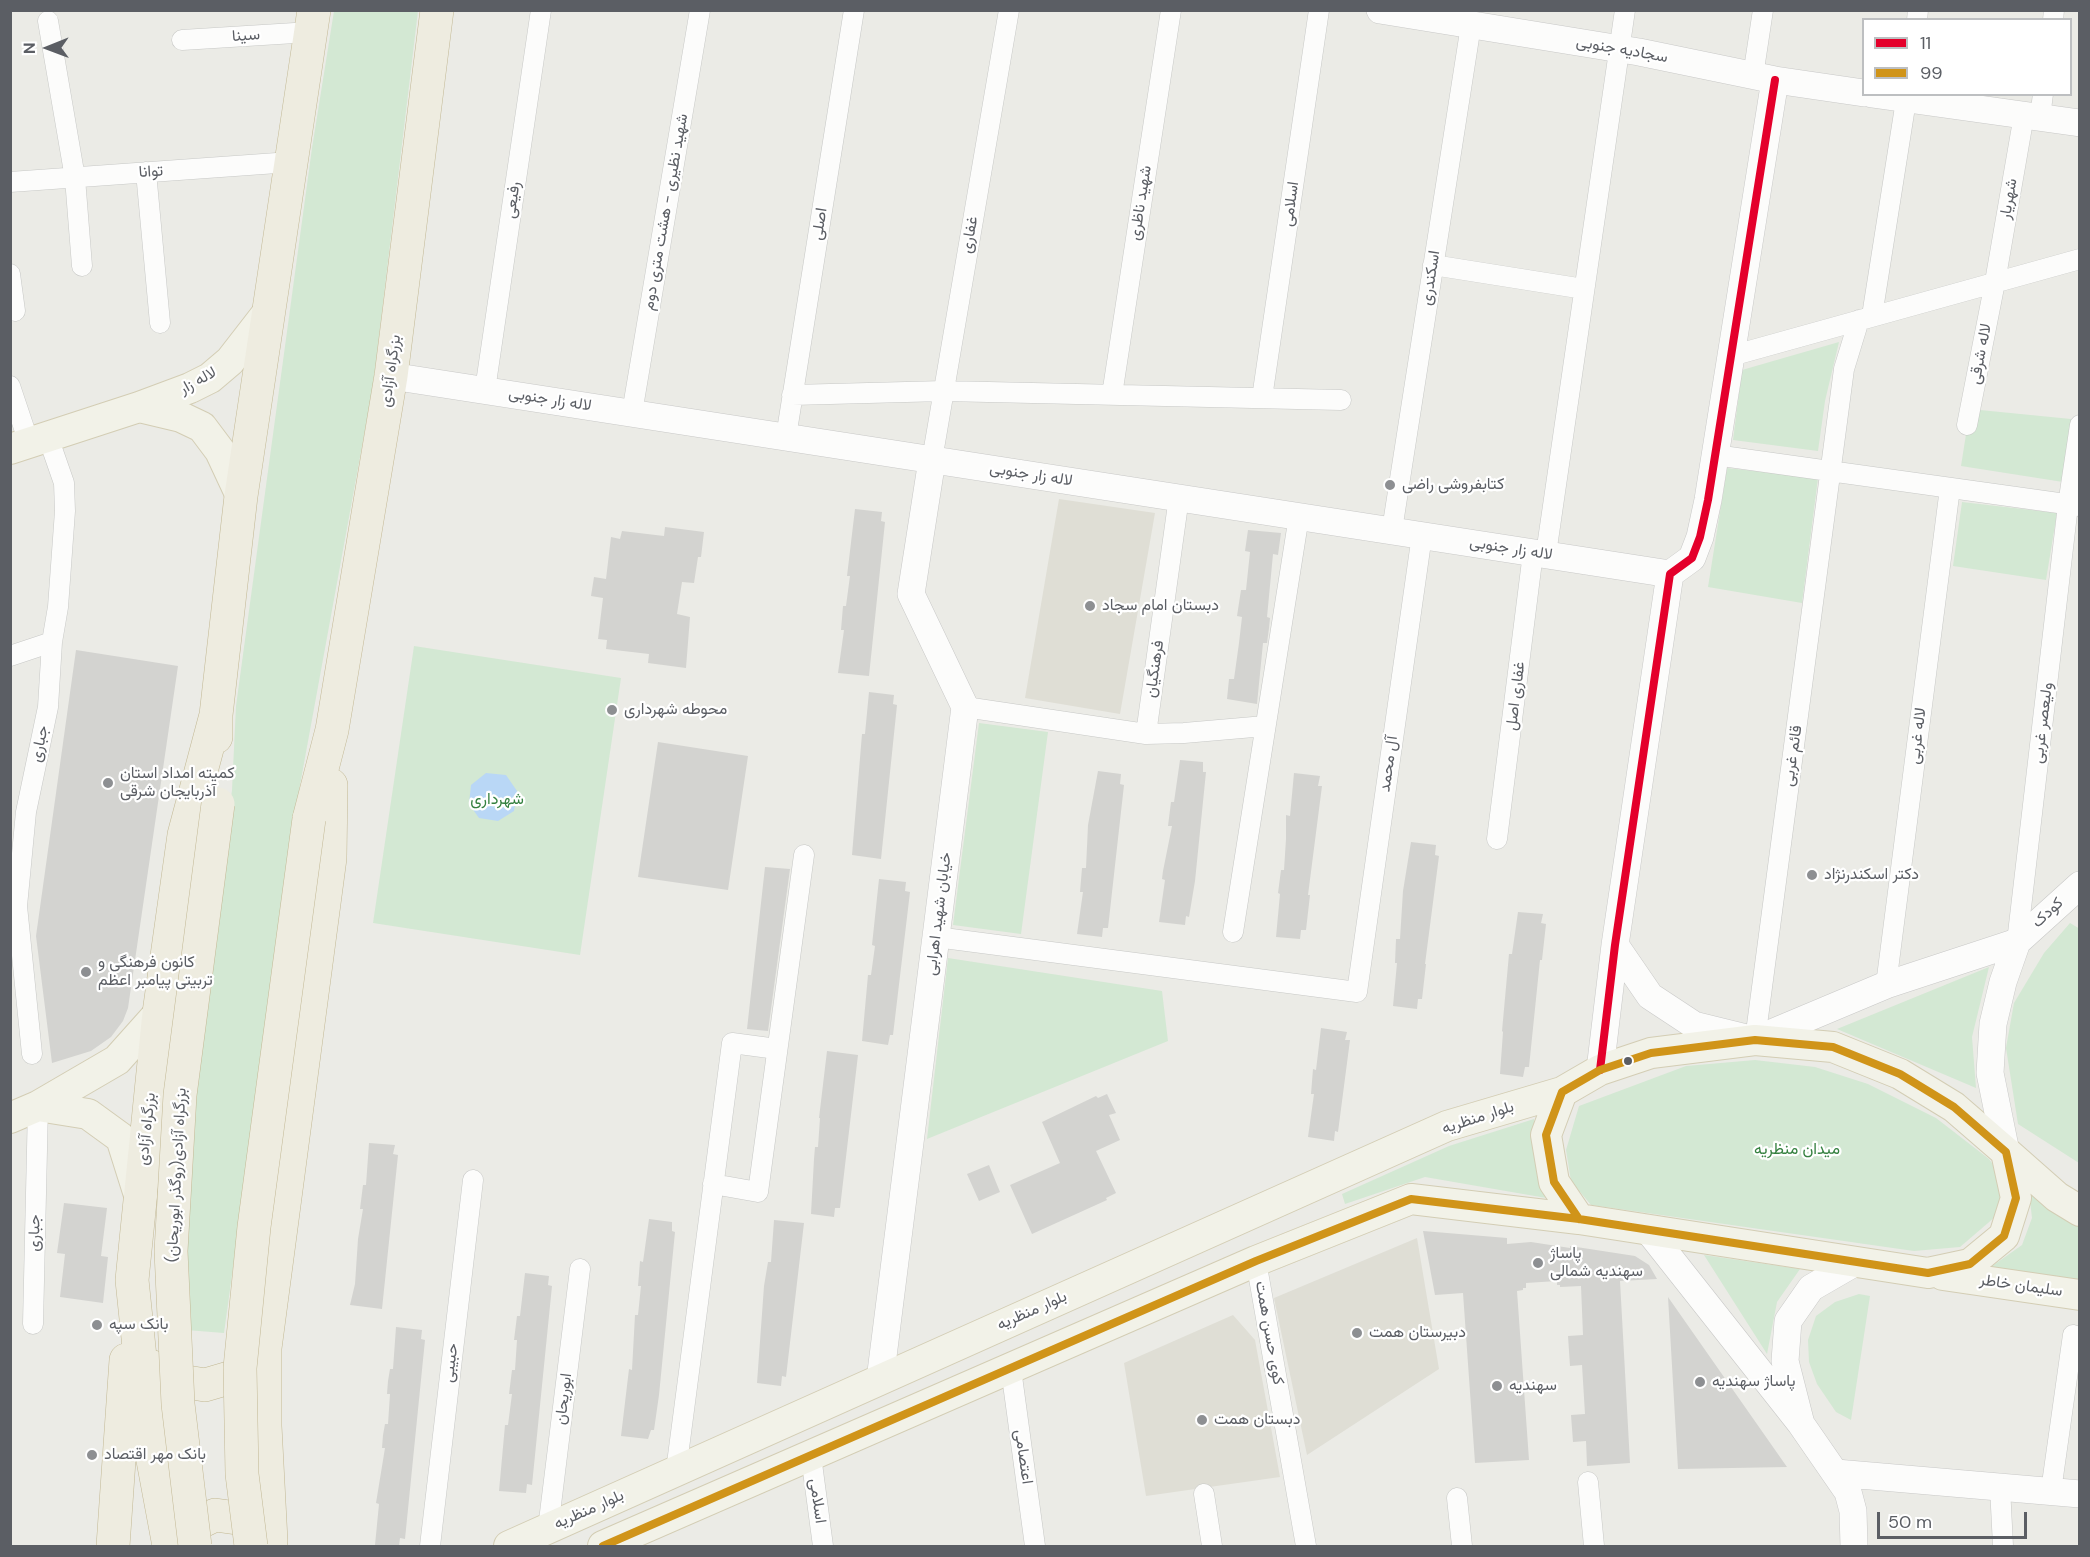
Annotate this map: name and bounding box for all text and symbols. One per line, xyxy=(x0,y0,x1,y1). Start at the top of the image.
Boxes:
north arrow xyxy=(18,18,78,78)
legend xyxy=(1862,18,2072,96)
street label: سینا xyxy=(231,25,261,47)
text: 11 xyxy=(1920,31,1931,55)
street label: سجادیه جنوبی xyxy=(1575,32,1669,68)
text: N xyxy=(19,42,40,54)
text: 99 xyxy=(1920,61,1943,85)
street label: شهید نظیری - هشت متری دوم xyxy=(639,112,693,312)
street label: توانا xyxy=(138,162,164,182)
street label: شهید ناظری xyxy=(1126,164,1156,242)
street label: شهریار xyxy=(1996,177,2022,221)
street label: رفیعی xyxy=(501,180,525,220)
street label: اسلامی xyxy=(1278,180,1304,228)
street label: اصلی xyxy=(808,206,832,242)
street label: غفاری xyxy=(957,215,983,255)
street label: اسکندری xyxy=(1417,249,1445,307)
street label: لاله شرقی xyxy=(1966,322,1996,386)
street label: بزرگراه آزادی xyxy=(376,334,406,408)
street label: لاله زار xyxy=(176,363,220,399)
street label: لاله زار جنوبی xyxy=(507,384,593,416)
street label: لاله زار جنوبی xyxy=(988,459,1074,491)
place label: کتابفروشی راضی xyxy=(1402,475,1504,495)
marker: کتابفروشی راضی xyxy=(1383,478,1397,492)
street label: لاله زار جنوبی xyxy=(1468,533,1554,565)
place label: دبستان امام سجاد xyxy=(1102,596,1219,616)
marker: دبستان امام سجاد xyxy=(1083,599,1097,613)
street label: فرهنگیان xyxy=(1141,639,1169,699)
street label: غفاری اصل xyxy=(1502,660,1530,732)
street label: ولیعصر غربی xyxy=(2028,681,2058,765)
place label: محوطه شهرداری xyxy=(624,700,727,720)
marker: محوطه شهرداری xyxy=(605,703,619,717)
street label: لاله غربی xyxy=(1905,707,1931,765)
street label: جباری xyxy=(27,724,53,764)
street label: قائم غربی xyxy=(1779,724,1807,788)
street label: آل محمد xyxy=(1376,735,1402,793)
place label: کمیته امداد استان آذربایجان شرقی xyxy=(120,764,235,802)
marker: کمیته امداد استان آذربایجان شرقی xyxy=(101,776,115,790)
park label: شهرداری xyxy=(470,790,524,810)
street label: خیابان شهید اهرابی xyxy=(922,851,956,977)
place label: دكتر اسكندرنژاد xyxy=(1824,865,1919,885)
marker: دكتر اسكندرنژاد xyxy=(1805,868,1819,882)
street label: کودک xyxy=(2028,894,2068,932)
place label: کانون فرهنگی و تربیتی پیامبر اعظم xyxy=(98,953,213,991)
marker: کانون فرهنگی و تربیتی پیامبر اعظم xyxy=(79,965,93,979)
unlabelled marker xyxy=(1622,1055,1634,1067)
street label: بزرگراه آزادی(روگذر ابوریحان) xyxy=(163,1087,191,1263)
street label: بزرگراه آزادی xyxy=(134,1092,160,1166)
street label: بلوار منظریه xyxy=(1440,1097,1516,1139)
park label: میدان منظریه xyxy=(1754,1140,1840,1160)
street label: جباری xyxy=(25,1214,45,1252)
place label: پاساژ سهندیه شمالی xyxy=(1550,1244,1643,1282)
marker: پاساژ سهندیه شمالی xyxy=(1531,1256,1545,1270)
street label: سلیمان خاطر xyxy=(1978,1271,2064,1301)
street label: کوی حسن همت xyxy=(1250,1280,1288,1386)
street label: بلوار منظریه xyxy=(994,1287,1070,1335)
place label: بانک سپه xyxy=(109,1315,169,1335)
marker: بانک سپه xyxy=(90,1318,104,1332)
place label: دبیرستان همت xyxy=(1369,1323,1466,1343)
marker: دبیرستان همت xyxy=(1350,1326,1364,1340)
street label: حبیبی xyxy=(439,1342,463,1384)
street label: ابوریحان xyxy=(551,1372,577,1426)
place label: پاساژ سهندیه xyxy=(1712,1372,1795,1392)
marker: پاساژ سهندیه xyxy=(1693,1375,1707,1389)
place label: سهندیه xyxy=(1509,1376,1557,1396)
marker: سهندیه xyxy=(1490,1379,1504,1393)
place label: دبستان همت xyxy=(1214,1410,1300,1430)
marker: دبستان همت xyxy=(1195,1413,1209,1427)
street label: اعتصامی xyxy=(1010,1428,1036,1486)
place label: بانک مهر اقتصاد xyxy=(104,1445,206,1465)
marker: بانک مهر اقتصاد xyxy=(85,1448,99,1462)
street label: اسلامی xyxy=(804,1477,830,1525)
street label: بلوار منظریه xyxy=(551,1486,627,1534)
scale bar xyxy=(1880,1500,2030,1538)
text: 50 m xyxy=(1888,1510,1932,1534)

